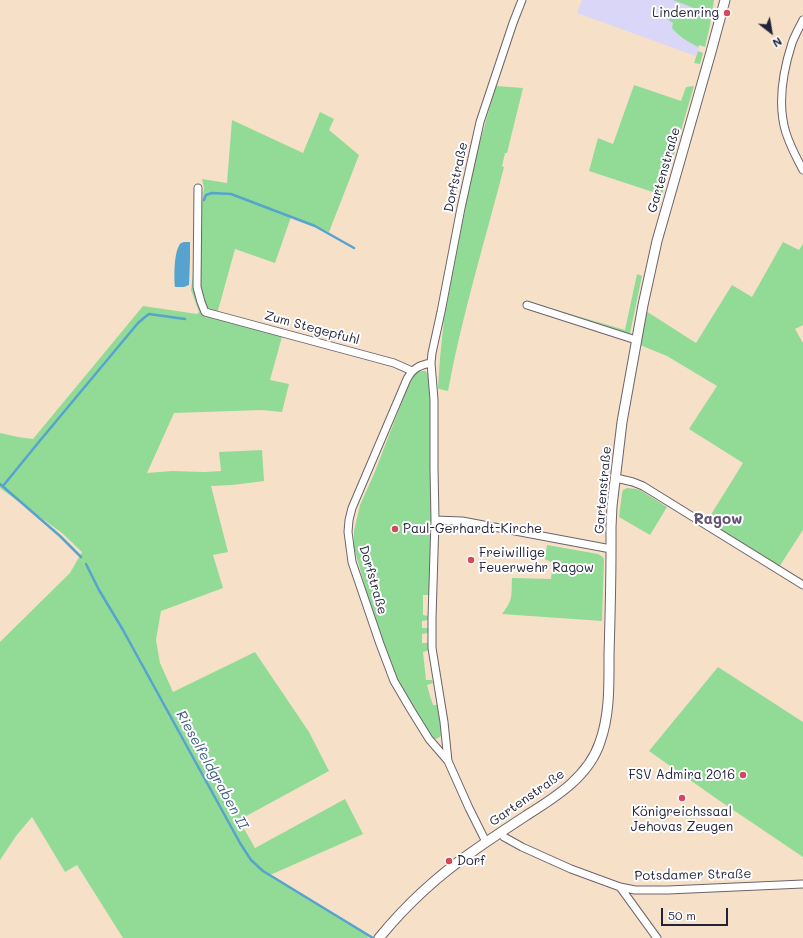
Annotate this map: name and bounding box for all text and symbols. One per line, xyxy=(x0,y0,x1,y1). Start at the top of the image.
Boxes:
place label: Lindenring xyxy=(652,5,719,21)
marker: Lindenring xyxy=(722,8,732,18)
north arrow xyxy=(751,12,791,52)
text: N xyxy=(770,34,785,51)
street label: Gartenstraße xyxy=(644,125,684,215)
street label: Dorfstraße xyxy=(441,141,471,213)
street label: Zum Stegepfuhl xyxy=(263,308,361,348)
street label: Gartenstraße xyxy=(591,445,615,535)
district label: Ragow xyxy=(693,510,743,528)
place label: Paul-Gerhardt-Kirche xyxy=(403,521,542,537)
marker: Paul-Gerhardt-Kirche xyxy=(390,524,400,534)
street label: Dorfstraße xyxy=(356,544,390,616)
place label: Freiwillige Feuerwehr Ragow xyxy=(479,545,594,576)
marker: Freiwillige Feuerwehr Ragow xyxy=(466,555,476,565)
water label: Rieselfeldgraben II xyxy=(172,708,252,832)
street label: Gartenstraße xyxy=(486,766,568,830)
place label: FSV Admira 2016 xyxy=(629,767,735,783)
marker: FSV Admira 2016 xyxy=(738,770,748,780)
marker: Königreichssaal Jehovas Zeugen xyxy=(677,793,687,803)
place label: Königreichssaal Jehovas Zeugen xyxy=(631,804,733,835)
place label: Dorf xyxy=(457,853,485,869)
marker: Dorf xyxy=(444,856,454,866)
street label: Potsdamer Straße xyxy=(634,866,752,884)
scale bar xyxy=(663,900,730,926)
text: 50 m xyxy=(668,907,696,923)

